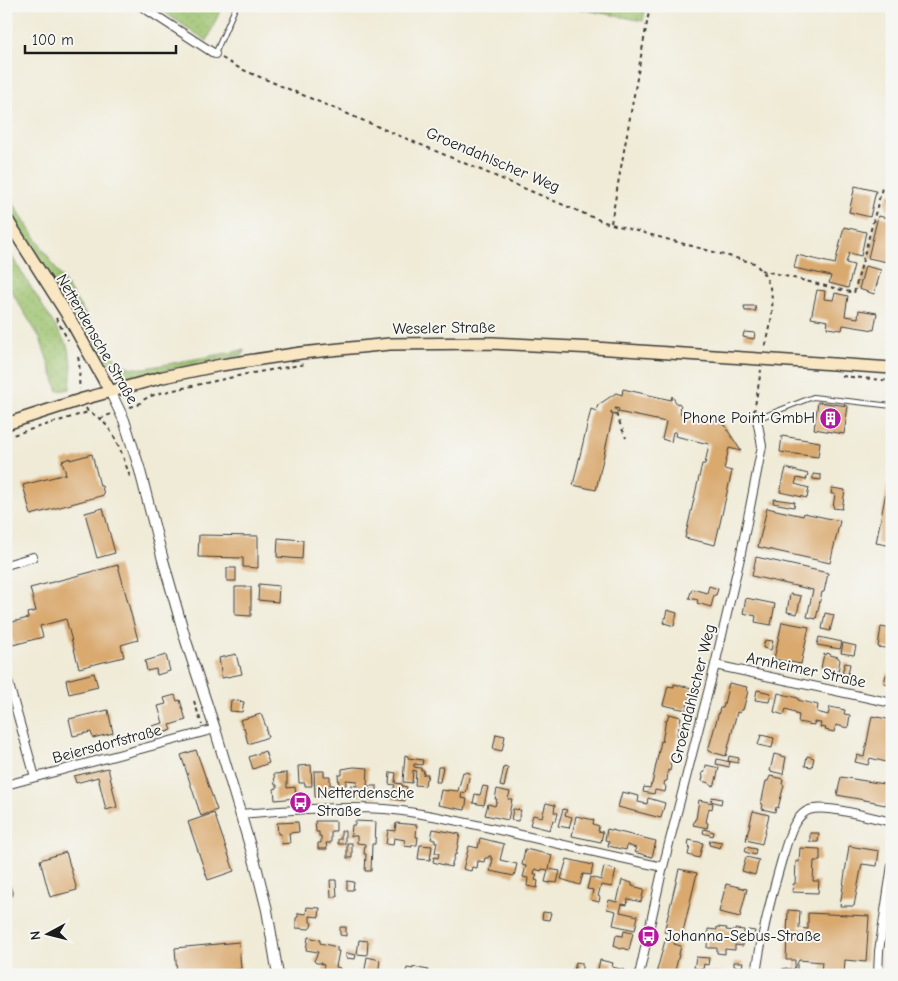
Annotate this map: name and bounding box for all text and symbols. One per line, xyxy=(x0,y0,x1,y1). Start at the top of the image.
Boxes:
scale bar xyxy=(25,22,176,54)
text: 100 m xyxy=(32,31,74,49)
street label: Groendahlscher Weg xyxy=(423,124,563,196)
street label: Netterdensche Straße xyxy=(52,271,142,407)
street label: Weseler Straße xyxy=(392,318,496,338)
building icon: Phone Point GmbH xyxy=(819,406,843,430)
place label: Phone Point GmbH xyxy=(683,409,815,427)
street label: Groendahlscher Weg xyxy=(667,622,719,766)
street label: Arnheimer Straße xyxy=(745,649,867,691)
street label: Beiersdorfstraße xyxy=(50,721,164,767)
place label: Netterdensche Straße xyxy=(317,784,414,820)
bus stop icon: Netterdensche Straße xyxy=(289,790,313,814)
north arrow xyxy=(22,908,72,958)
bus stop icon: Johanna-Sebus-Straße xyxy=(637,924,661,948)
place label: Johanna-Sebus-Straße xyxy=(665,927,821,945)
text: N xyxy=(27,930,45,941)

